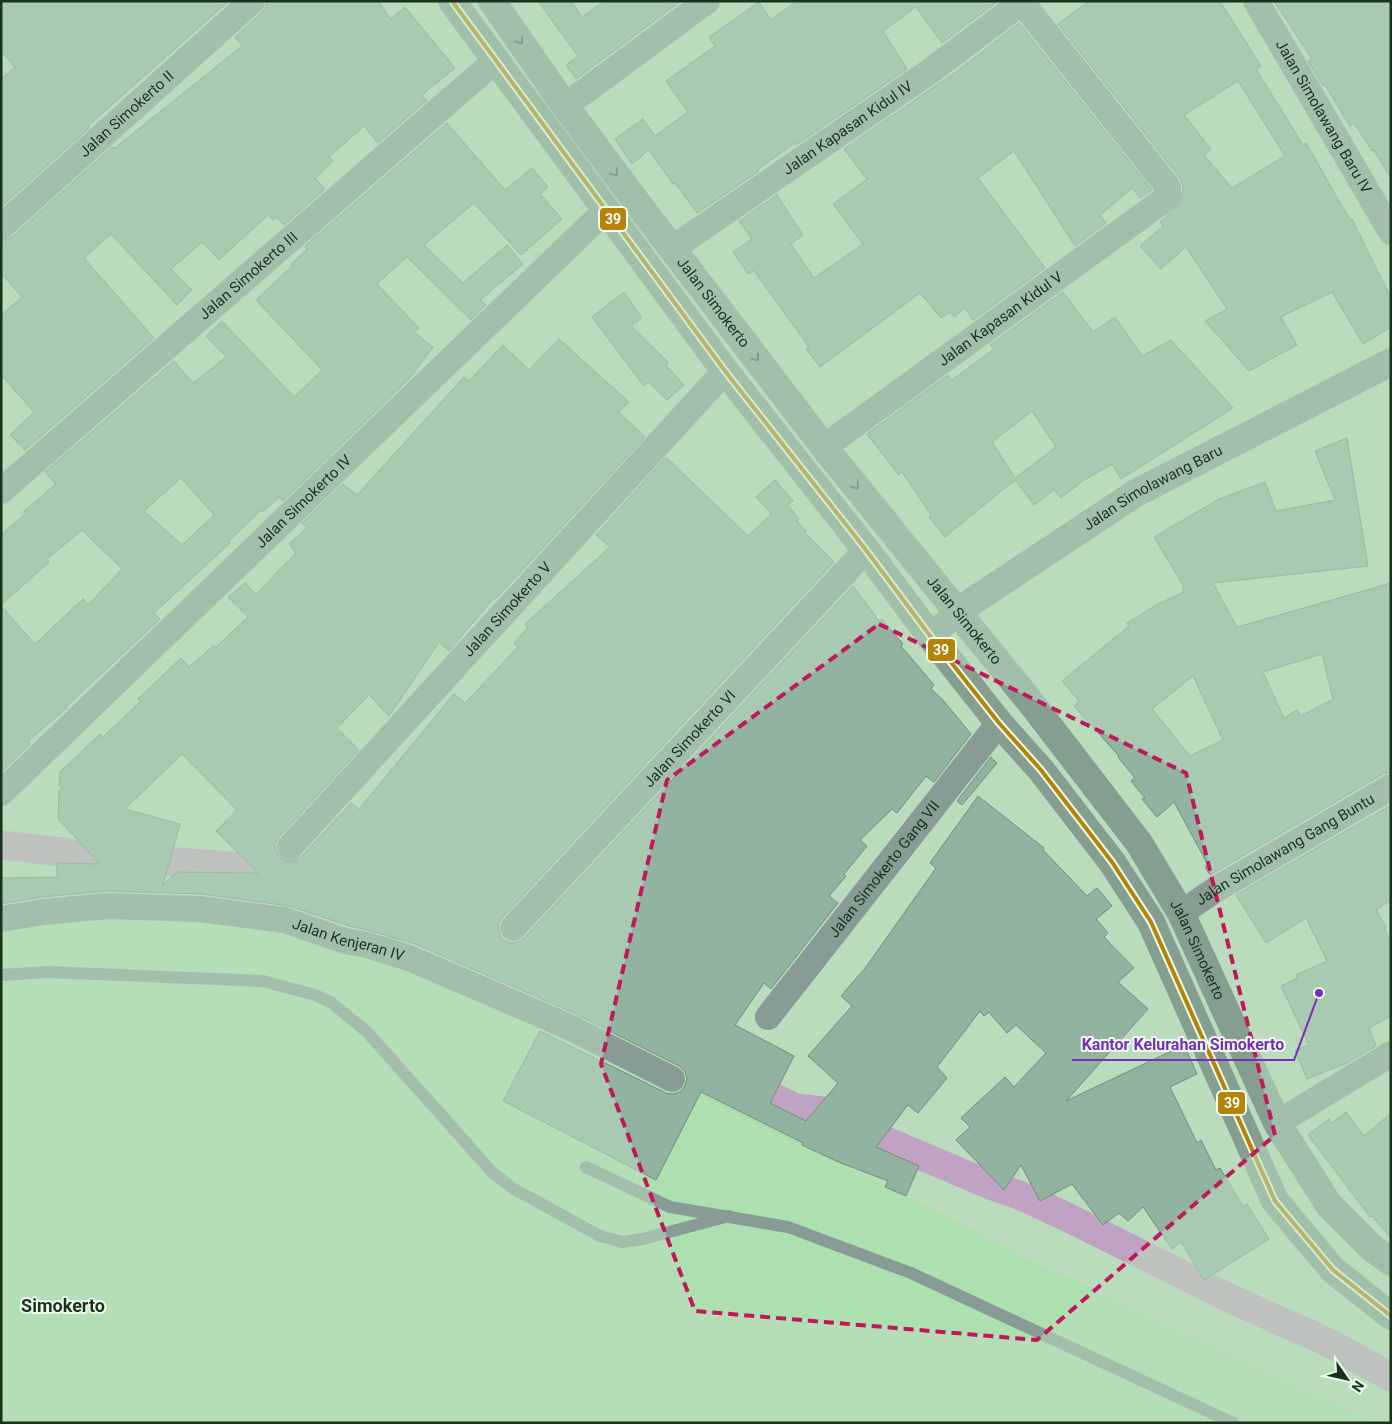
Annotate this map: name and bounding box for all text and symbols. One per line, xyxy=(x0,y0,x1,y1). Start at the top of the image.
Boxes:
one-way arrow xyxy=(514,35,523,45)
street label: Jalan Simolawang Baru IV xyxy=(1272,37,1376,197)
street label: Jalan Simokerto II xyxy=(76,67,177,161)
street label: Jalan Kapasan Kidul IV xyxy=(779,77,916,179)
one-way arrow xyxy=(609,167,618,177)
line badge: 39 xyxy=(599,207,627,231)
text: 39 xyxy=(605,211,621,227)
street label: Jalan Simokerto III xyxy=(195,228,301,323)
street label: Jalan Simokerto xyxy=(673,254,754,351)
street label: Jalan Kapasan Kidul V xyxy=(935,267,1066,370)
one-way arrow xyxy=(751,352,759,361)
street label: Jalan Simolawang Baru xyxy=(1080,441,1226,534)
street label: Jalan Simokerto IV xyxy=(252,451,355,552)
one-way arrow xyxy=(850,480,858,489)
street label: Jalan Simokerto V xyxy=(459,558,555,660)
street label: Jalan Simokerto xyxy=(923,572,1005,668)
line badge: 39 xyxy=(927,638,956,662)
text: 39 xyxy=(933,642,949,658)
street label: Jalan Simokerto VI xyxy=(640,686,739,791)
street label: Jalan Simolawang Gang Buntu xyxy=(1192,790,1378,909)
street label: Jalan Simokerto Gang VII xyxy=(825,797,943,941)
street label: Jalan Simokerto xyxy=(1166,896,1229,1003)
street label: Jalan Kenjeran IV xyxy=(290,915,407,965)
callout: Kantor Kelurahan Simokerto xyxy=(1072,1029,1294,1060)
text: Kantor Kelurahan Simokerto xyxy=(1082,1035,1284,1054)
line badge: 39 xyxy=(1217,1091,1246,1115)
text: 39 xyxy=(1224,1095,1240,1111)
district label: Simokerto xyxy=(21,1295,105,1316)
north arrow xyxy=(1322,1354,1372,1404)
text: N xyxy=(1348,1378,1367,1395)

